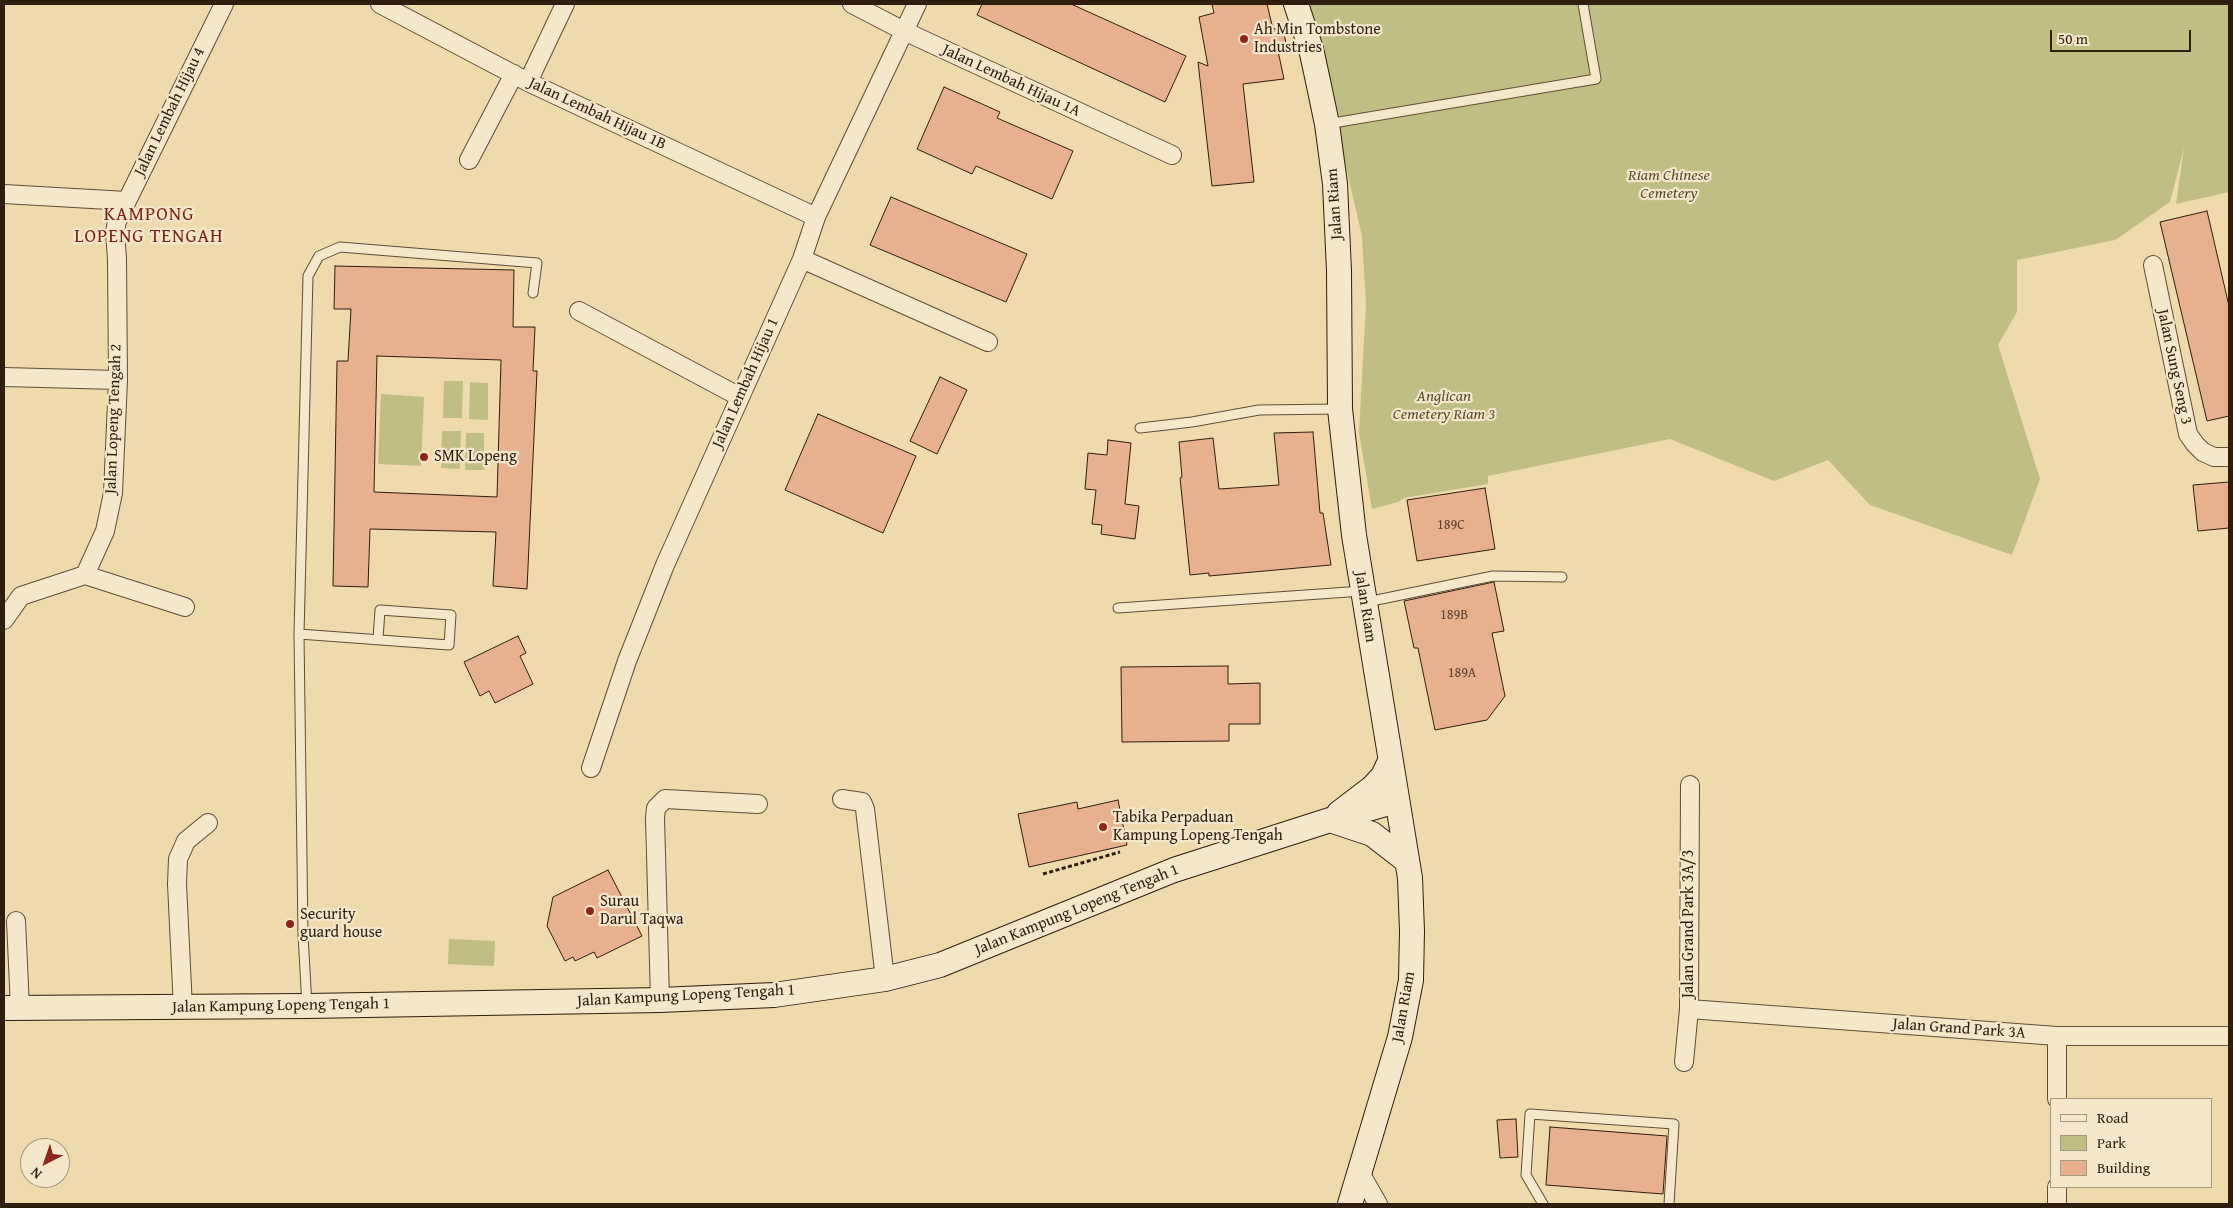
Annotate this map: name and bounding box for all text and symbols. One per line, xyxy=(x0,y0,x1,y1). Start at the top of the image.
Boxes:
place label: Ah Min Tombstone Industries xyxy=(1254,20,1381,58)
scale bar xyxy=(2053,20,2194,52)
text: 50 m xyxy=(2058,28,2088,49)
marker: Ah Min Tombstone Industries xyxy=(1238,33,1250,45)
street label: Jalan Lembah Hijau 1A xyxy=(939,41,1083,121)
street label: Jalan Lembah Hijau 4 xyxy=(131,45,209,179)
street label: Jalan Lembah Hijau 1B xyxy=(525,74,669,154)
park label: Riam Chinese Cemetery xyxy=(1628,166,1710,204)
street label: Jalan Riam xyxy=(1323,168,1347,240)
district label: KAMPONG LOPENG TENGAH xyxy=(73,204,225,248)
street label: Jalan Sung Seng 3 xyxy=(2152,307,2196,427)
street label: Jalan Lembah Hijau 1 xyxy=(709,315,783,451)
street label: Jalan Lopeng Tengah 2 xyxy=(102,344,126,494)
park label: Anglican Cemetery Riam 3 xyxy=(1393,387,1495,425)
place label: SMK Lopeng xyxy=(434,447,517,467)
marker: SMK Lopeng xyxy=(418,451,430,463)
house number: 189C xyxy=(1437,517,1465,533)
street label: Jalan Riam xyxy=(1350,570,1380,644)
house number: 189B xyxy=(1440,607,1468,623)
house number: 189A xyxy=(1448,665,1476,681)
place label: Tabika Perpaduan Kampung Lopeng Tengah xyxy=(1113,808,1283,846)
marker: Tabika Perpaduan Kampung Lopeng Tengah xyxy=(1097,821,1109,833)
street label: Jalan Grand Park 3A/3 xyxy=(1679,850,1699,998)
street label: Jalan Kampung Lopeng Tengah 1 xyxy=(972,860,1182,960)
place label: Surau Darul Taqwa xyxy=(600,892,684,930)
place label: Security guard house xyxy=(300,905,382,943)
marker: Surau Darul Taqwa xyxy=(584,905,596,917)
marker: Security guard house xyxy=(284,918,296,930)
street label: Jalan Riam xyxy=(1388,970,1420,1044)
street label: Jalan Kampung Lopeng Tengah 1 xyxy=(577,981,795,1011)
street label: Jalan Kampung Lopeng Tengah 1 xyxy=(172,994,390,1018)
street label: Jalan Grand Park 3A xyxy=(1892,1015,2026,1043)
legend xyxy=(2050,1098,2213,1188)
text: Road xyxy=(2097,1107,2128,1128)
text: Park xyxy=(2097,1132,2126,1153)
north arrow xyxy=(20,1138,70,1188)
text: Building xyxy=(2097,1157,2150,1178)
text: N xyxy=(26,1163,46,1184)

